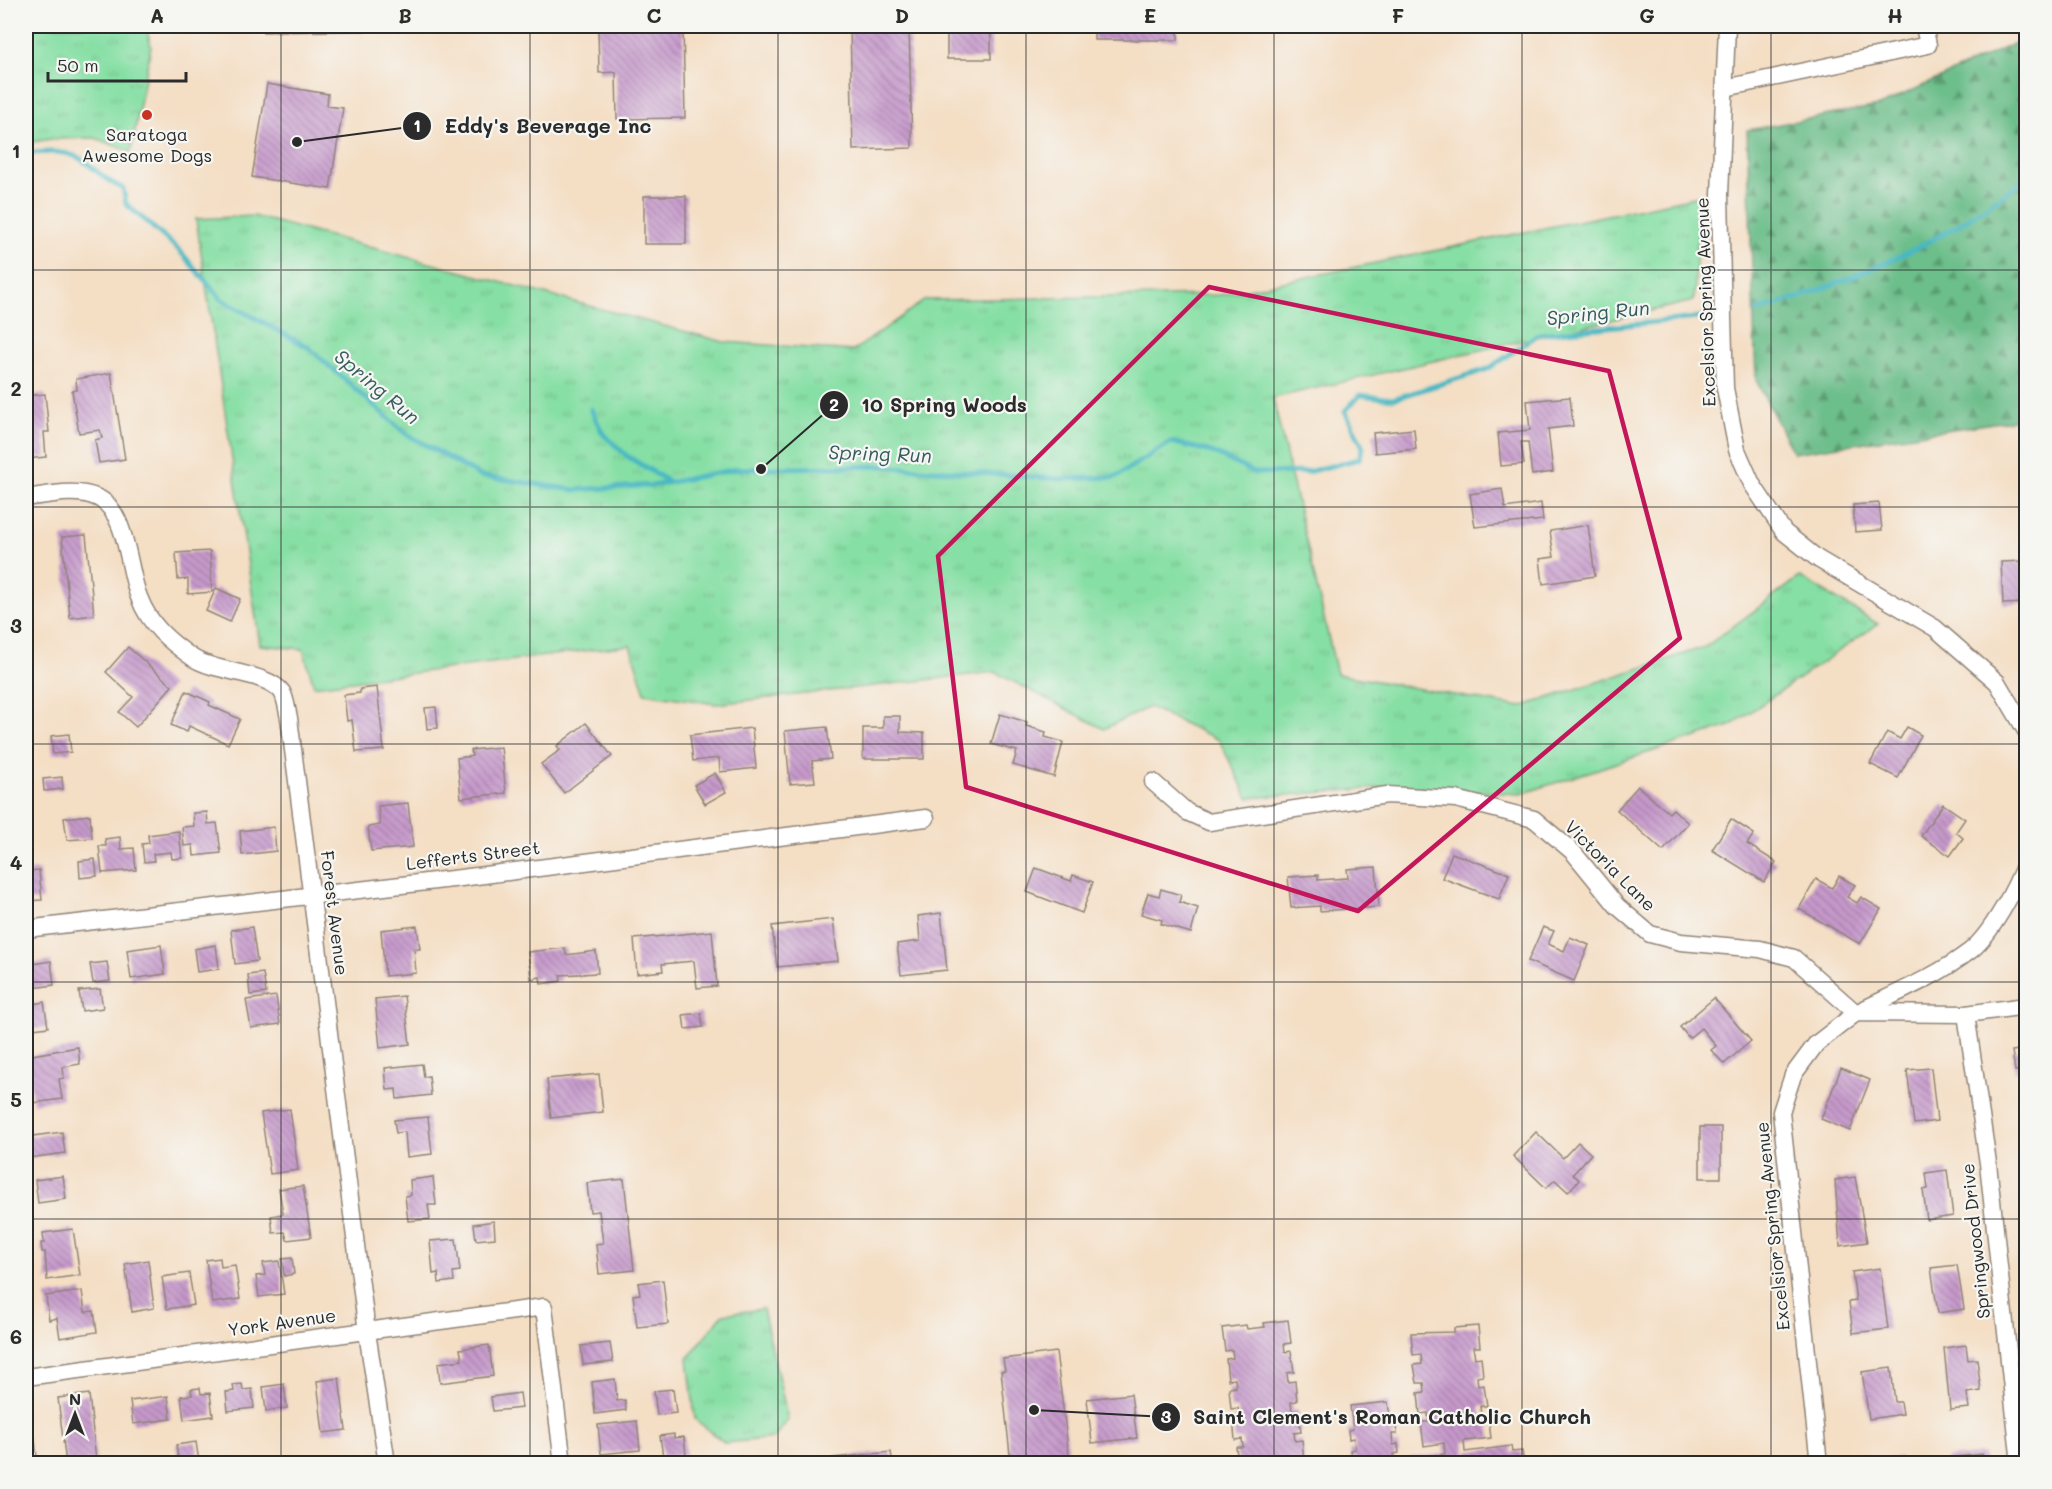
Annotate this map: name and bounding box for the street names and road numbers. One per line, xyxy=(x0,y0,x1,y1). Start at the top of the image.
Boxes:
street label: Excelsior Spring Avenue xyxy=(1689,197,1721,407)
street label: Victoria Lane xyxy=(1560,815,1661,916)
street label: Lefferts Street xyxy=(405,835,541,875)
street label: Forest Avenue xyxy=(315,849,355,977)
street label: Excelsior Spring Avenue xyxy=(1749,1121,1795,1332)
street label: Springwood Drive xyxy=(1955,1162,1995,1320)
street label: York Avenue xyxy=(226,1303,338,1341)

